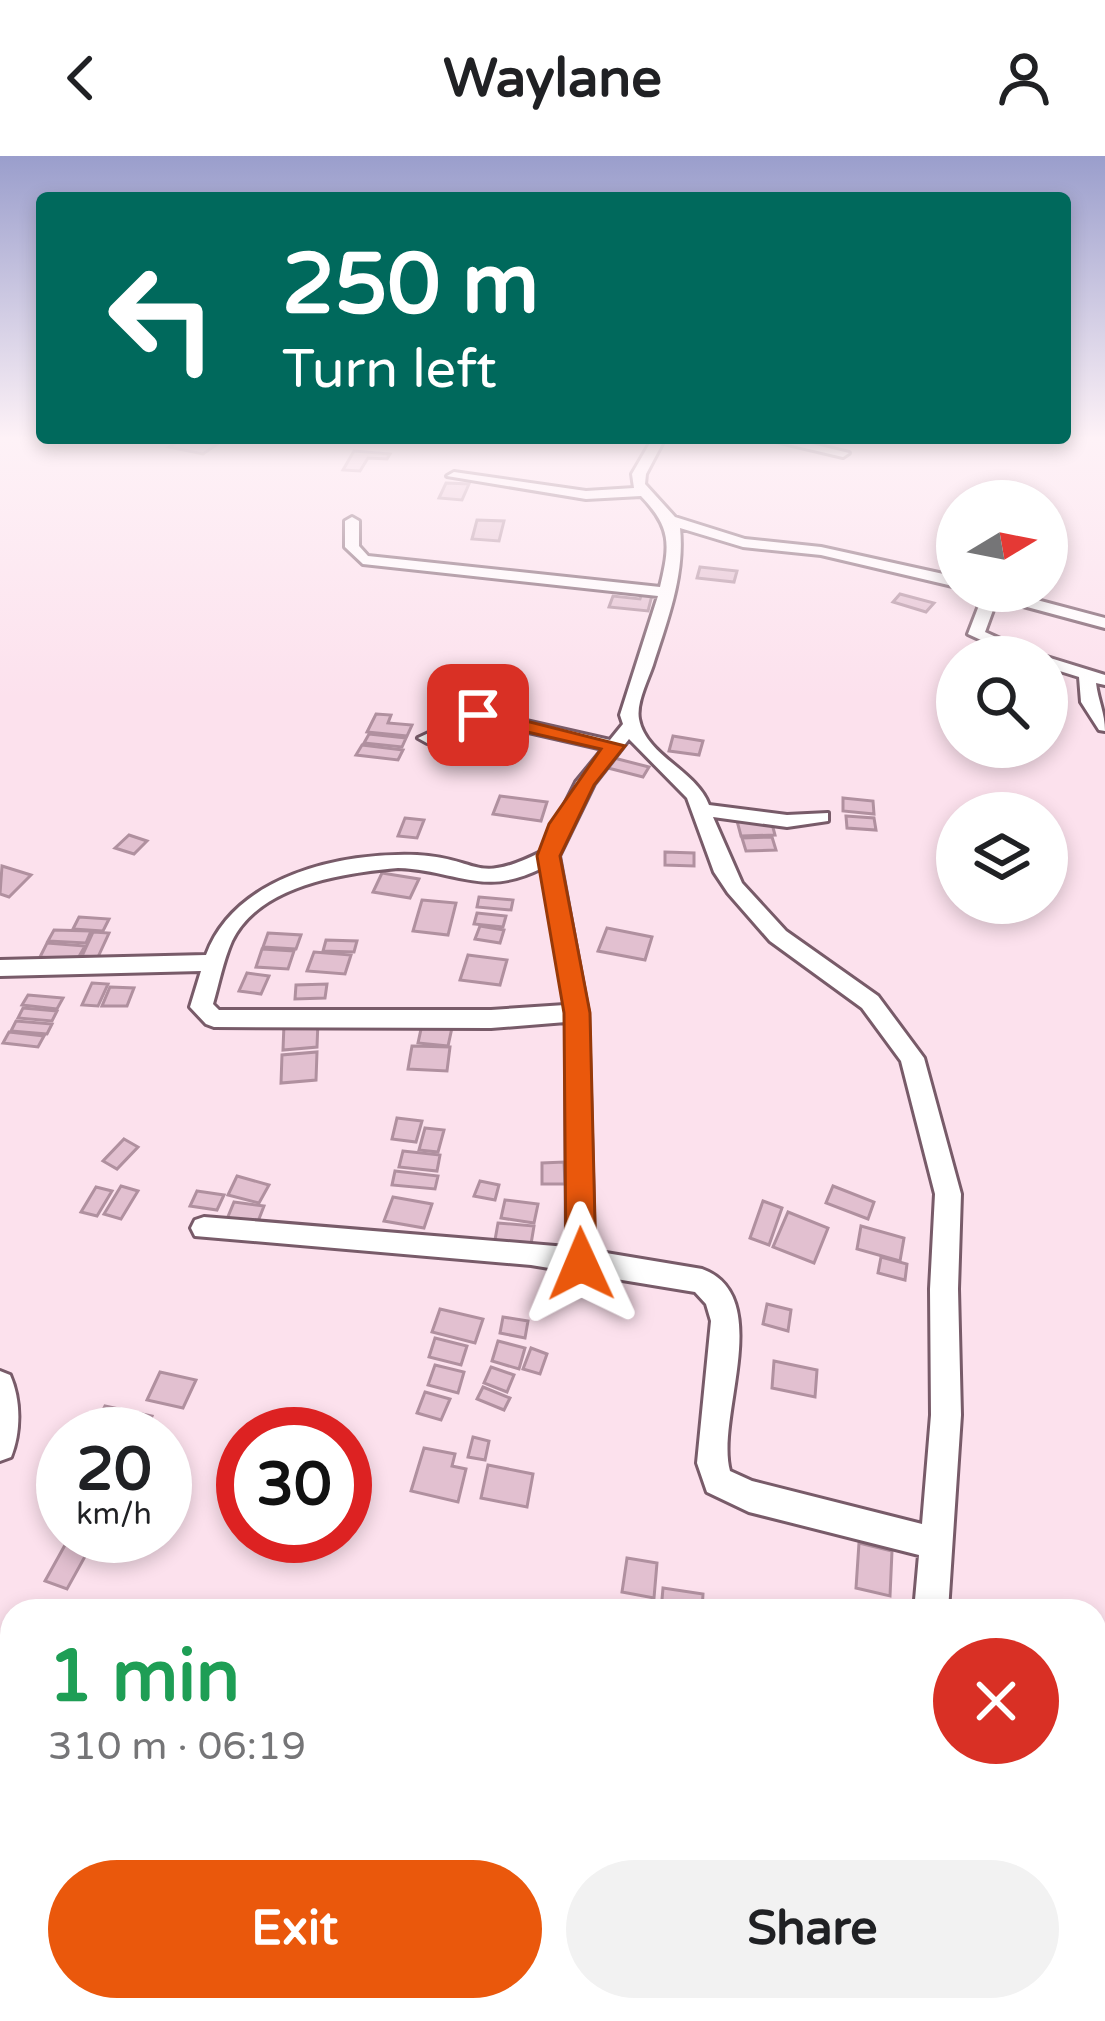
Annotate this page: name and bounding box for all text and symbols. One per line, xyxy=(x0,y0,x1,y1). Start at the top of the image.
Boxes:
icon: back xyxy=(48,45,114,111)
icon: person xyxy=(991,45,1057,111)
text: Waylane xyxy=(443,46,662,111)
text: 250 m xyxy=(282,235,539,336)
icon: left xyxy=(84,240,240,396)
text: Turn left xyxy=(282,337,497,402)
north arrow xyxy=(936,480,1068,612)
map controls xyxy=(936,480,1068,924)
button: search xyxy=(936,636,1068,768)
pin xyxy=(427,664,529,766)
icon: arrive xyxy=(445,682,511,748)
button: layers xyxy=(936,792,1068,924)
position arrow xyxy=(518,1201,644,1327)
speed limit sign: 30 xyxy=(216,1407,372,1563)
text: 20 xyxy=(76,1434,152,1506)
text: km/h xyxy=(76,1496,152,1533)
text: 1 min xyxy=(48,1634,240,1721)
button: close xyxy=(933,1638,1059,1764)
text: 310 m · 06:19 xyxy=(48,1723,306,1770)
button: Exit xyxy=(48,1860,542,1998)
button: Share xyxy=(566,1860,1059,1998)

